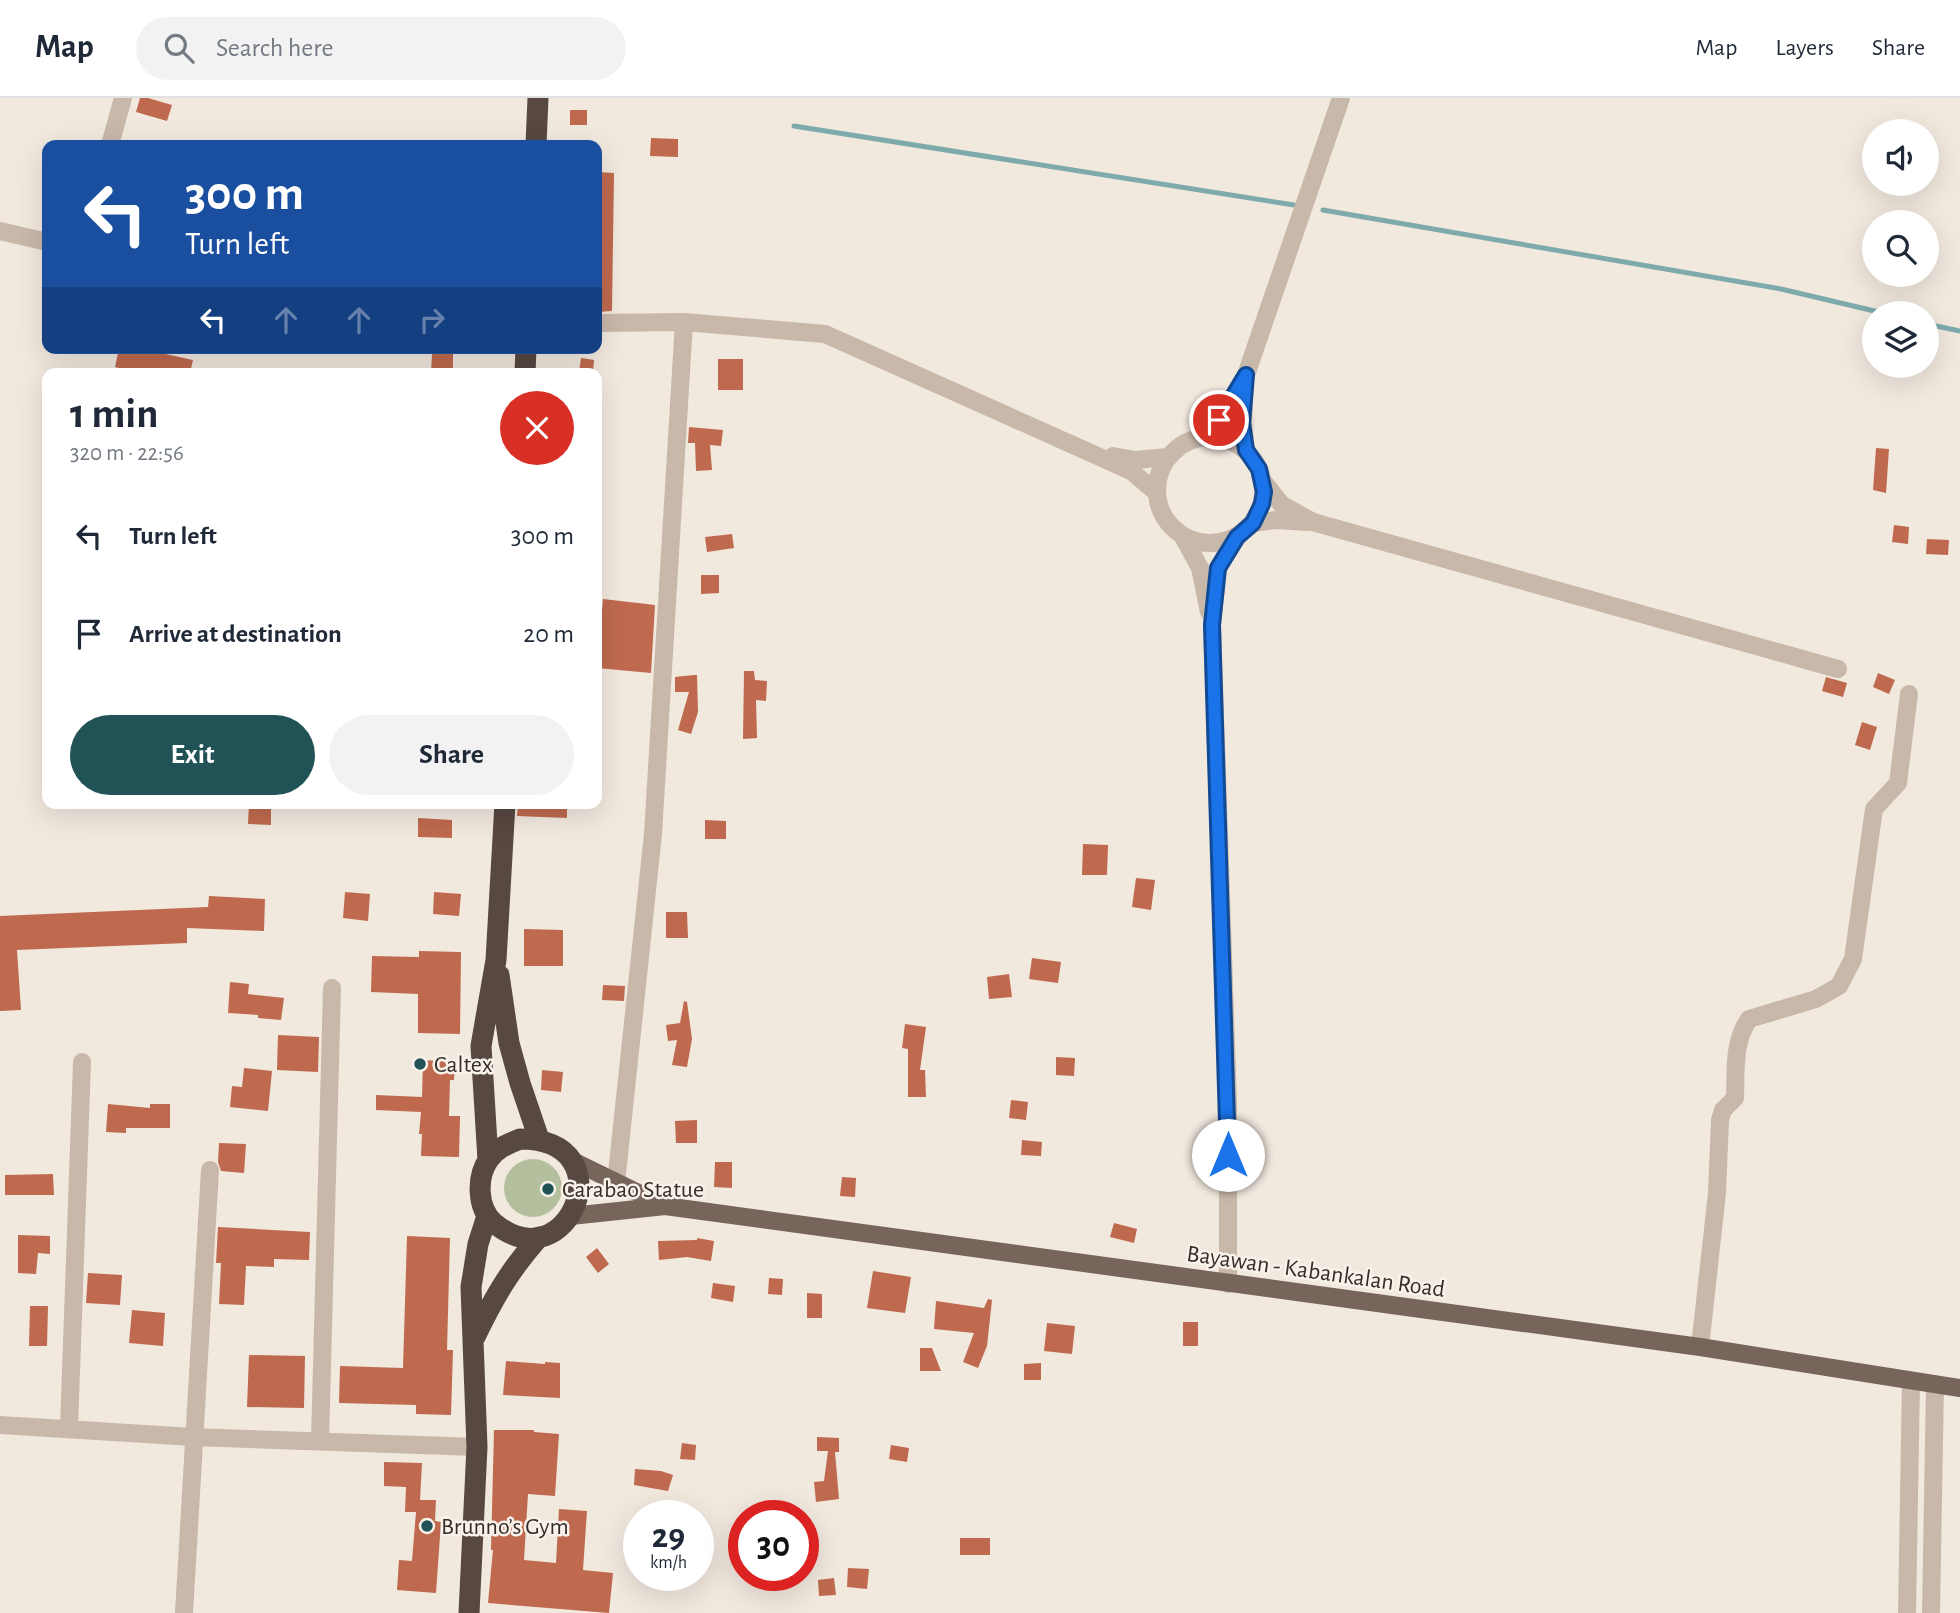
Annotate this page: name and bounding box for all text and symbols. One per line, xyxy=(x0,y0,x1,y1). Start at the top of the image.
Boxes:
search box xyxy=(136,17,626,80)
icon: search xyxy=(160,29,198,67)
text: Map xyxy=(35,31,94,64)
text: Search here xyxy=(216,35,334,61)
text: Map xyxy=(1695,36,1737,60)
text: Layers xyxy=(1775,36,1834,60)
text: Share xyxy=(1872,36,1925,60)
map controls xyxy=(1862,119,1939,378)
button: sound xyxy=(1862,119,1939,196)
icon: left xyxy=(70,168,161,259)
text: 300 m xyxy=(185,170,304,219)
button: search xyxy=(1862,210,1939,287)
text: Turn left xyxy=(185,228,289,260)
icon: left xyxy=(194,301,232,339)
icon: ahead xyxy=(267,301,305,339)
icon: ahead xyxy=(340,301,378,339)
icon: right xyxy=(413,301,451,339)
button: layers xyxy=(1862,301,1939,378)
pin xyxy=(1189,390,1249,450)
button: close xyxy=(500,391,574,465)
text: 1 min xyxy=(70,393,159,435)
icon: arrive xyxy=(1200,401,1238,439)
text: 320 m · 22:56 xyxy=(70,442,184,465)
icon: left xyxy=(70,517,108,555)
text: Turn left xyxy=(129,523,217,549)
text: 300 m xyxy=(511,523,574,549)
icon: arrive xyxy=(70,615,108,653)
text: Arrive at destination xyxy=(129,621,342,647)
text: 20 m xyxy=(523,621,574,647)
button: Exit xyxy=(70,715,315,795)
button: Share xyxy=(329,715,574,795)
place label: Caltex xyxy=(434,1053,493,1077)
marker: Caltex xyxy=(412,1056,428,1072)
position arrow xyxy=(1191,1118,1265,1192)
place label: Carabao Statue xyxy=(562,1178,704,1202)
marker: Carabao Statue xyxy=(540,1181,556,1197)
street label: Bayawan - Kabankalan Road xyxy=(1185,1242,1447,1302)
speed limit sign: 30 xyxy=(728,1500,819,1591)
place label: Brunno’s Gym xyxy=(441,1515,569,1539)
marker: Brunno’s Gym xyxy=(419,1518,435,1534)
text: 29 xyxy=(652,1519,685,1554)
text: km/h xyxy=(650,1554,687,1572)

